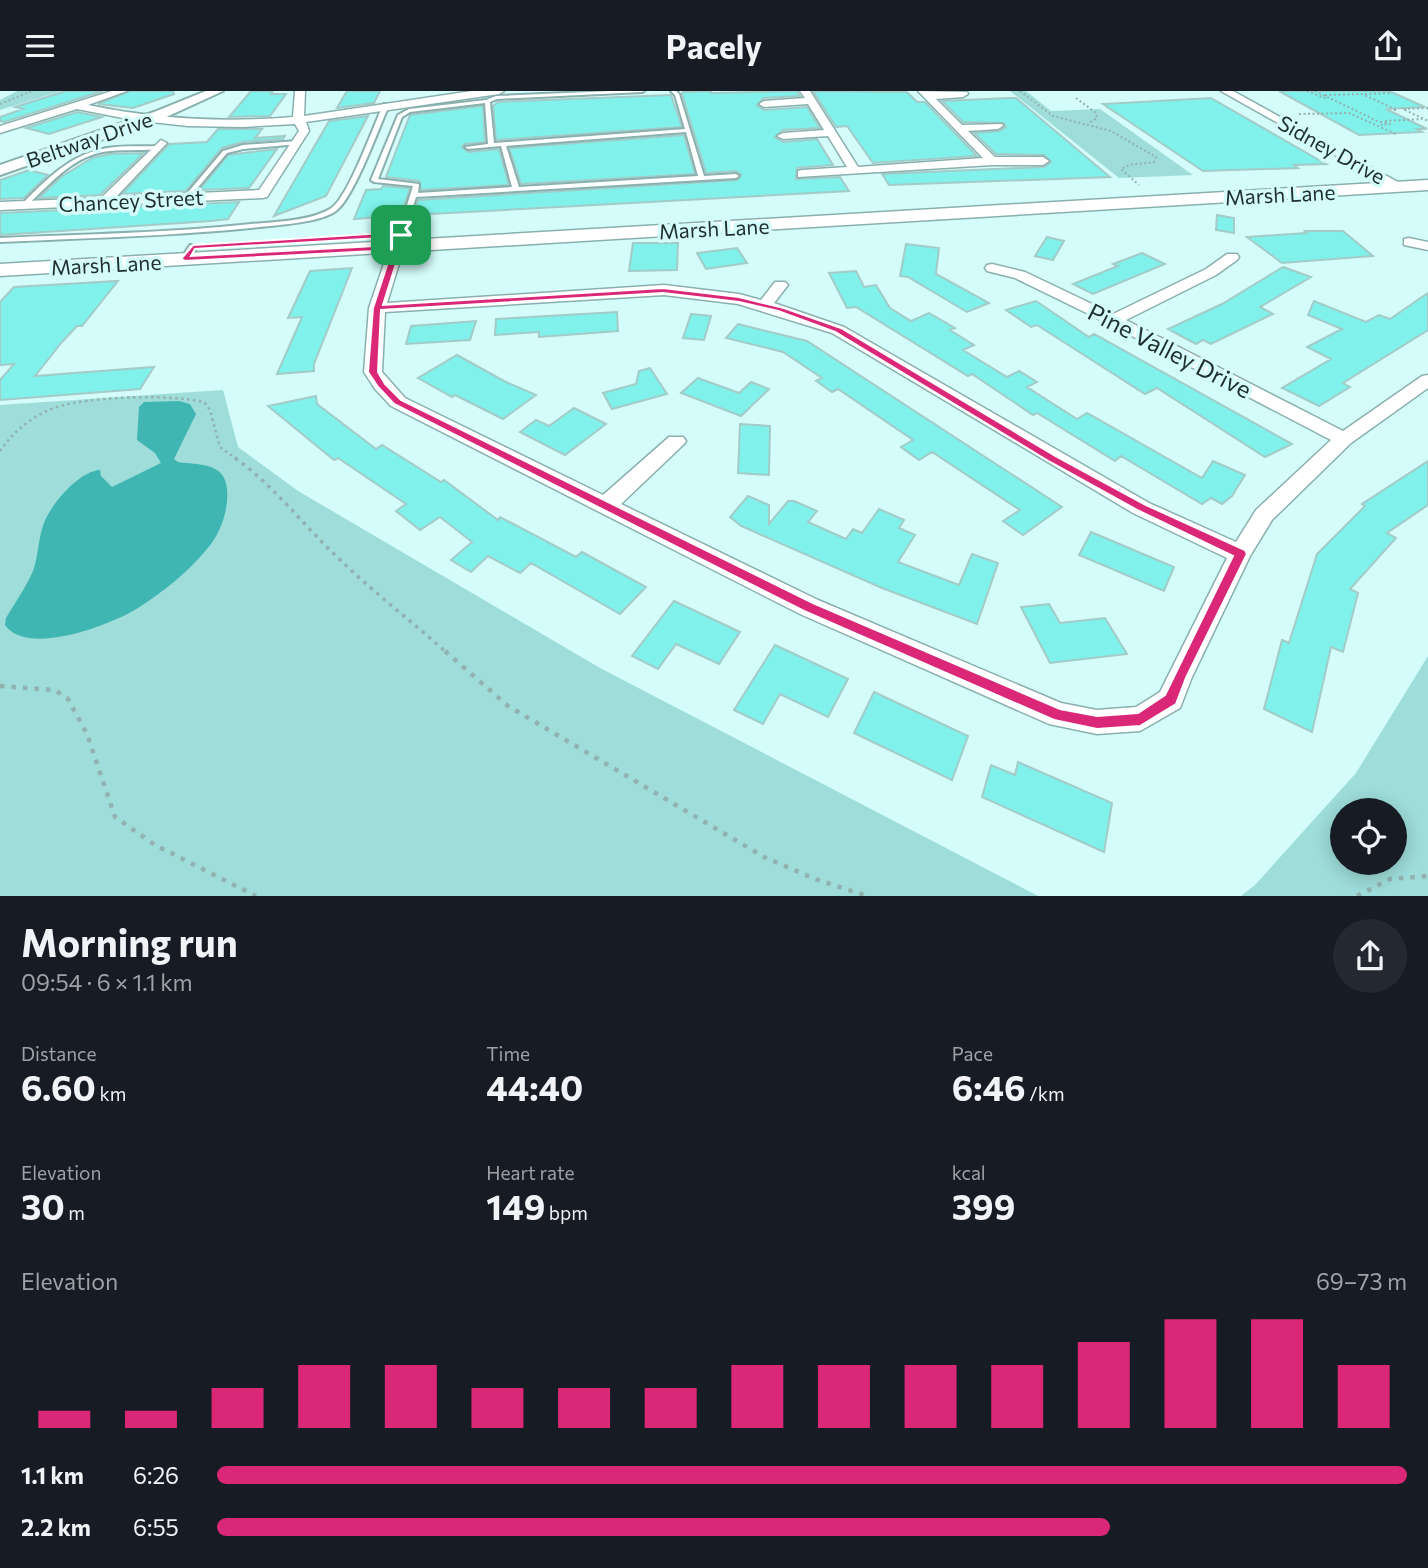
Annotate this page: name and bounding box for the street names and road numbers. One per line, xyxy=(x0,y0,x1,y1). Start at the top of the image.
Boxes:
street label: Beltway Drive xyxy=(23,106,155,172)
street label: Sidney Drive xyxy=(1274,109,1390,189)
street label: Marsh Lane xyxy=(1224,179,1336,209)
street label: Chancey Street xyxy=(58,184,204,216)
street label: Marsh Lane xyxy=(658,213,770,243)
street label: Marsh Lane xyxy=(50,249,162,279)
street label: Pine Valley Drive xyxy=(1083,296,1257,404)

